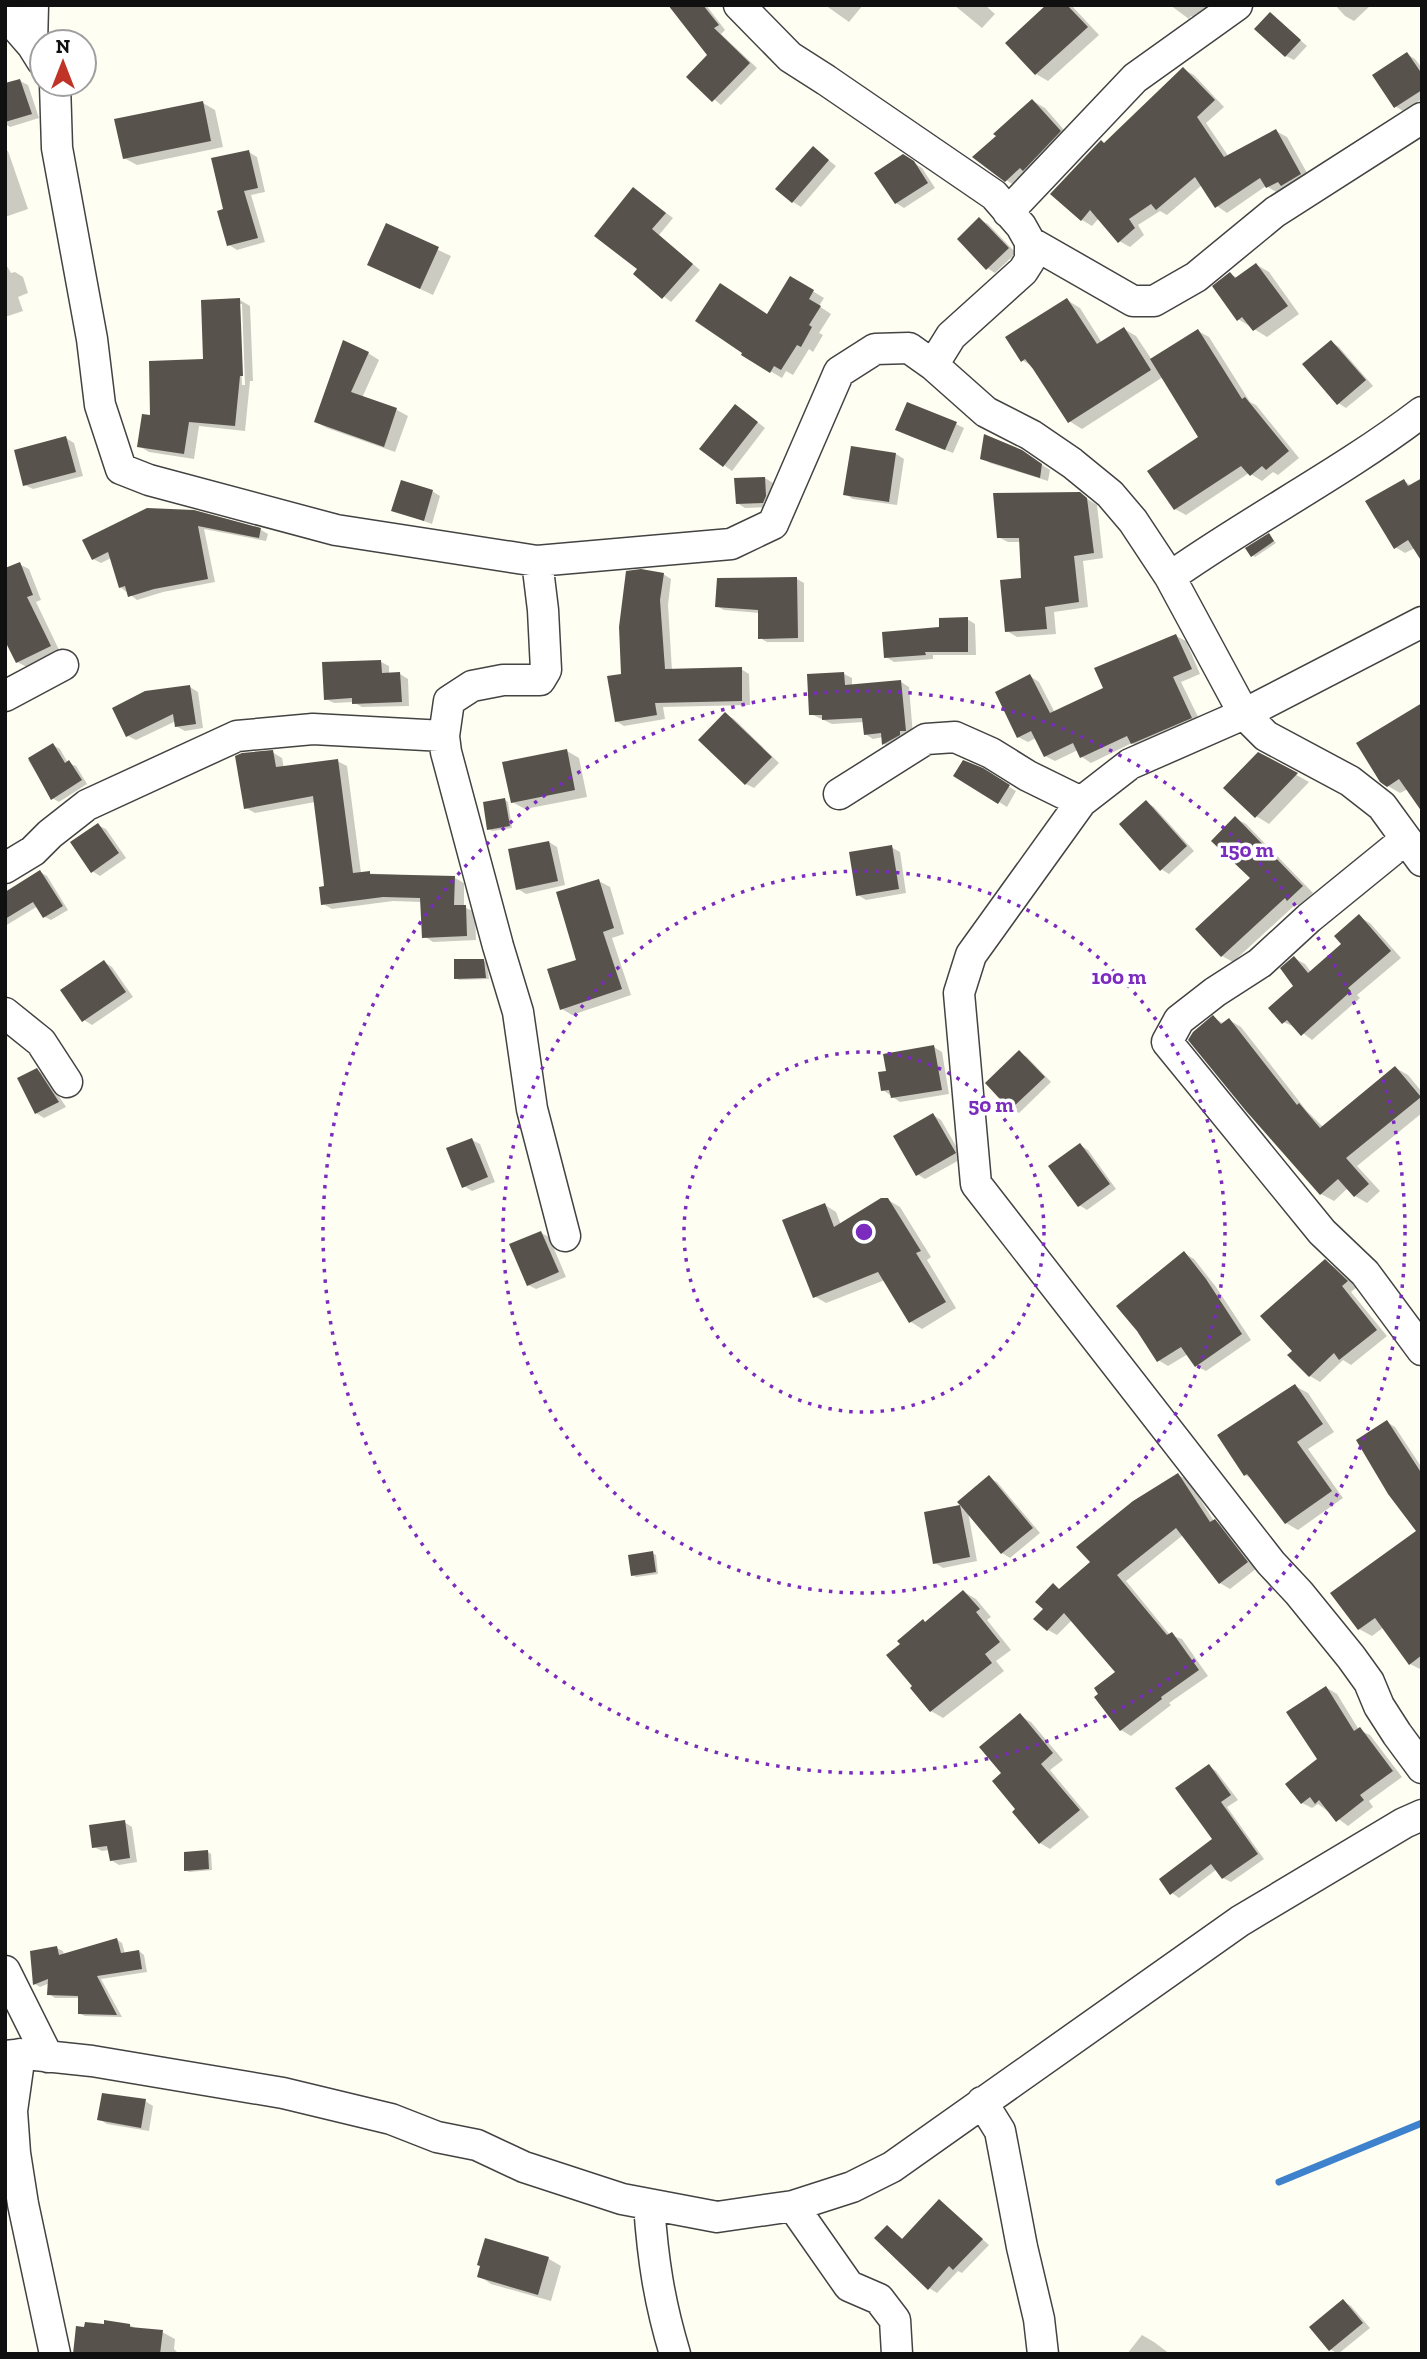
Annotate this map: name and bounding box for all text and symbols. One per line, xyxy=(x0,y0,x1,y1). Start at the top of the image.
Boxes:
north arrow xyxy=(28,28,98,98)
text: N xyxy=(56,35,70,58)
text: 150 m xyxy=(1220,837,1275,862)
text: 100 m xyxy=(1092,964,1147,989)
text: 50 m xyxy=(968,1092,1014,1117)
centre of rings xyxy=(852,1220,876,1244)

